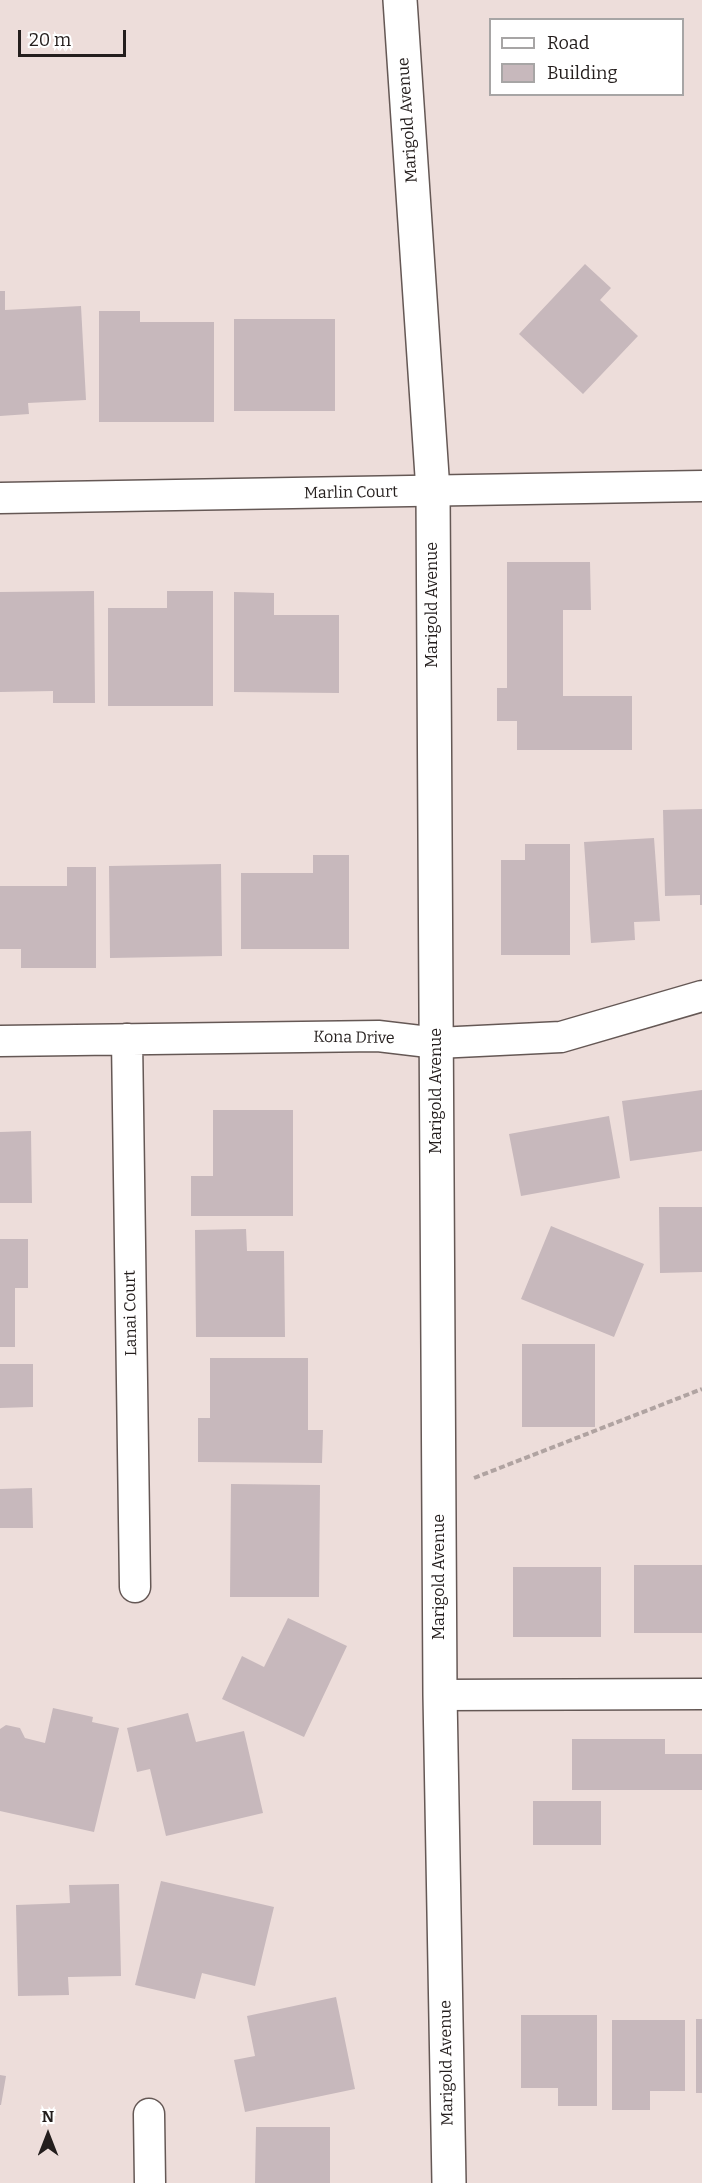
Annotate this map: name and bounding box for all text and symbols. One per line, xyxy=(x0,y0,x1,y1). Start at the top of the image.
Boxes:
scale bar xyxy=(21,18,129,56)
legend xyxy=(489,18,684,96)
text: 20 m xyxy=(29,29,71,51)
text: Road xyxy=(547,32,589,54)
street label: Marigold Avenue xyxy=(394,57,422,183)
text: Building xyxy=(547,62,618,84)
street label: Marlin Court xyxy=(304,483,398,503)
street label: Marigold Avenue xyxy=(423,542,443,668)
street label: Kona Drive xyxy=(313,1028,395,1048)
street label: Marigold Avenue xyxy=(427,1028,447,1154)
street label: Lanai Court xyxy=(121,1270,141,1356)
street label: Marigold Avenue xyxy=(430,1514,450,1640)
street label: Marigold Avenue xyxy=(436,2000,458,2126)
north arrow xyxy=(18,2105,78,2165)
text: N xyxy=(42,2107,54,2126)

